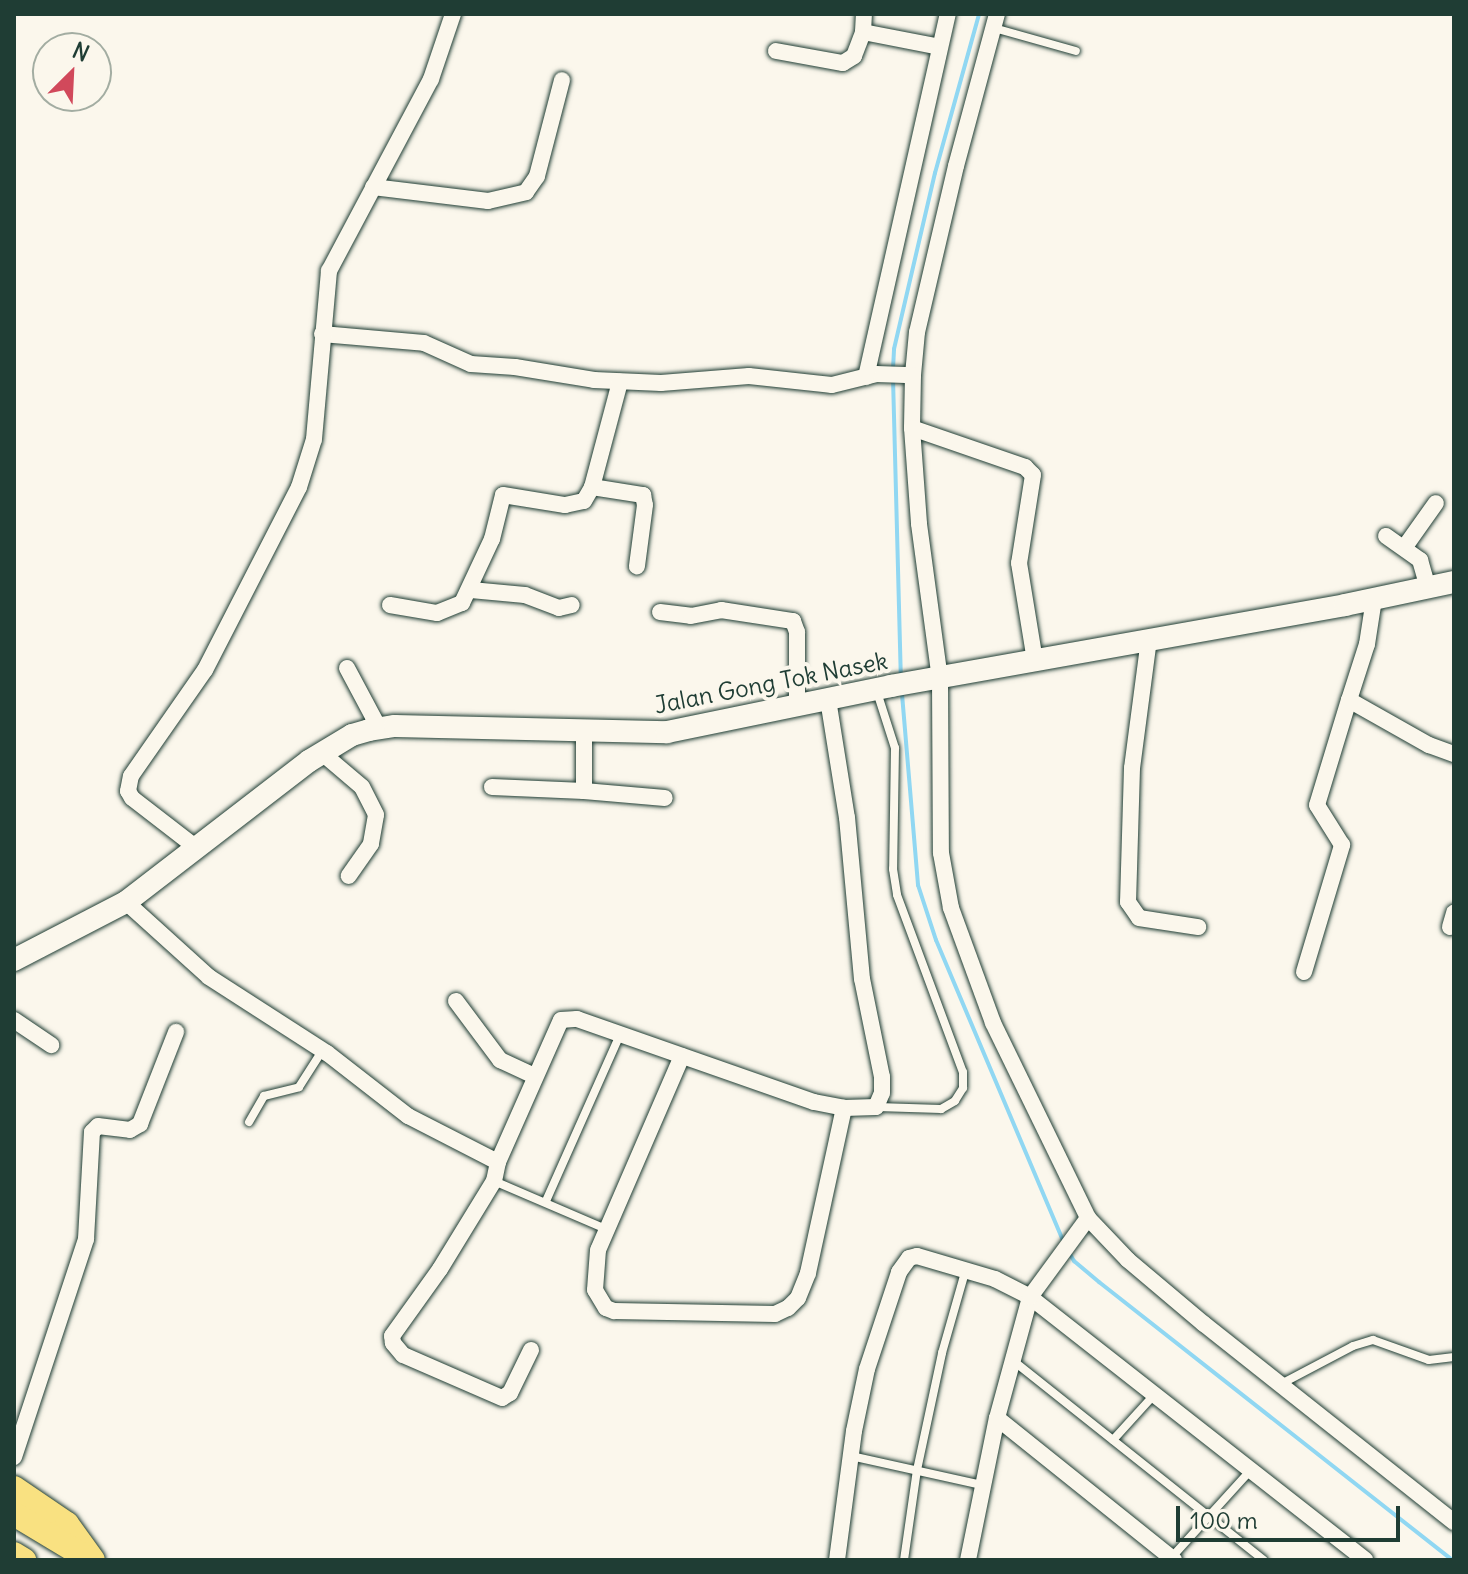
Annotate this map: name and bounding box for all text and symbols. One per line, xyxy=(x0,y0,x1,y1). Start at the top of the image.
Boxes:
north arrow xyxy=(32,32,112,112)
text: N xyxy=(68,36,94,68)
street label: Jalan Gong Tok Nasek xyxy=(652,646,890,720)
scale bar xyxy=(1180,1490,1404,1540)
text: 100 m xyxy=(1190,1505,1258,1535)

